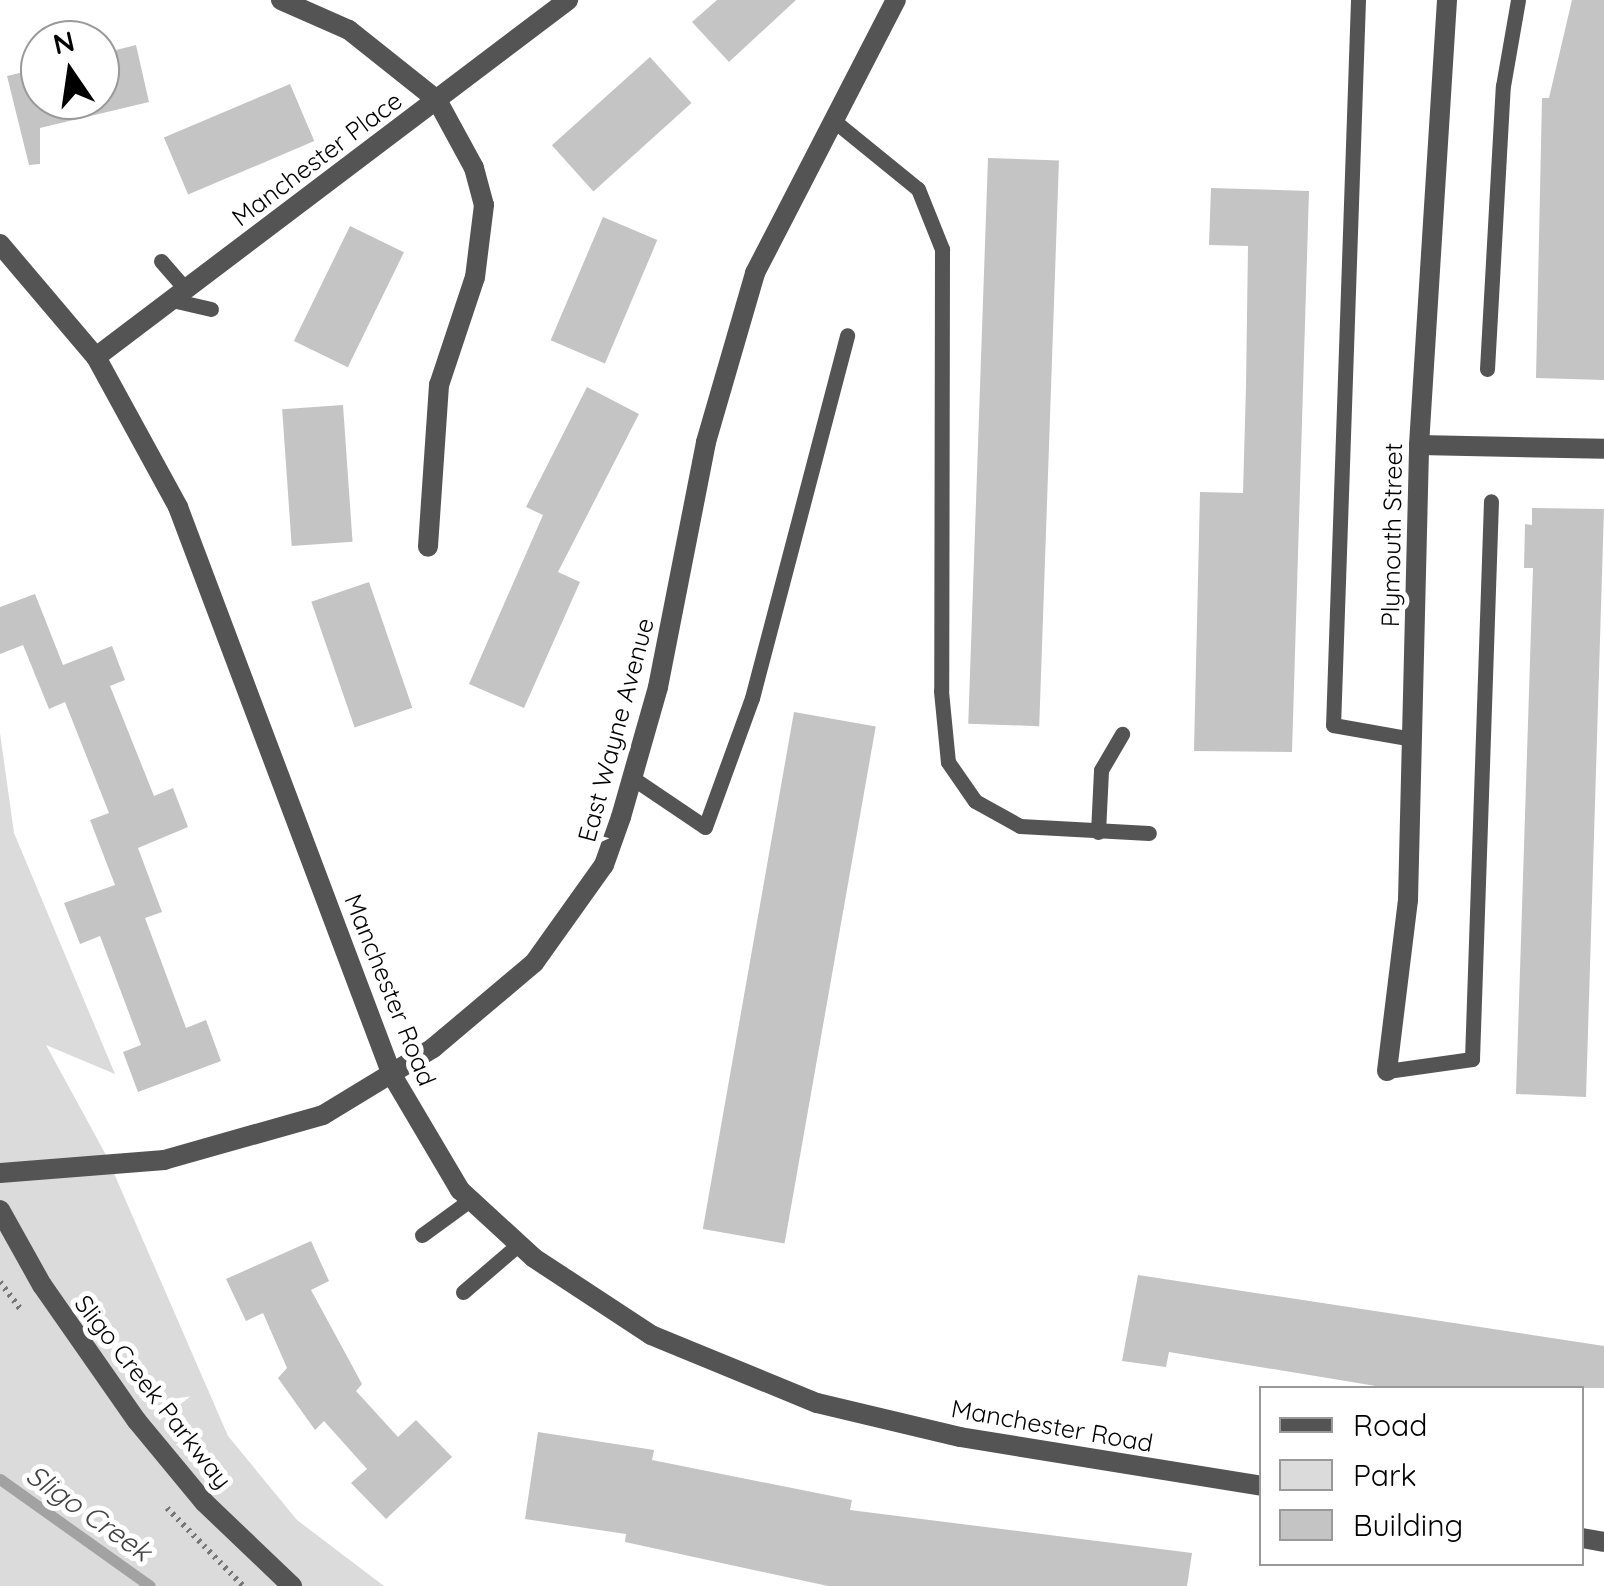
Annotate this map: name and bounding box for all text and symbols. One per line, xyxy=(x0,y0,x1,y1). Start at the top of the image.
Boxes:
north arrow xyxy=(20,20,120,120)
text: N xyxy=(50,23,78,62)
street label: Manchester Place xyxy=(226,85,408,233)
street label: Plymouth Street xyxy=(1375,443,1409,627)
street label: East Wayne Avenue xyxy=(572,615,660,845)
street label: Manchester Road xyxy=(338,890,442,1090)
street label: Sligo Creek Parkway xyxy=(68,1289,238,1495)
legend xyxy=(1259,1386,1584,1566)
street label: Manchester Road xyxy=(949,1393,1155,1459)
text: Road xyxy=(1353,1406,1427,1444)
text: Park xyxy=(1353,1456,1417,1494)
water label: Sligo Creek xyxy=(20,1458,158,1568)
text: Building xyxy=(1353,1506,1463,1544)

